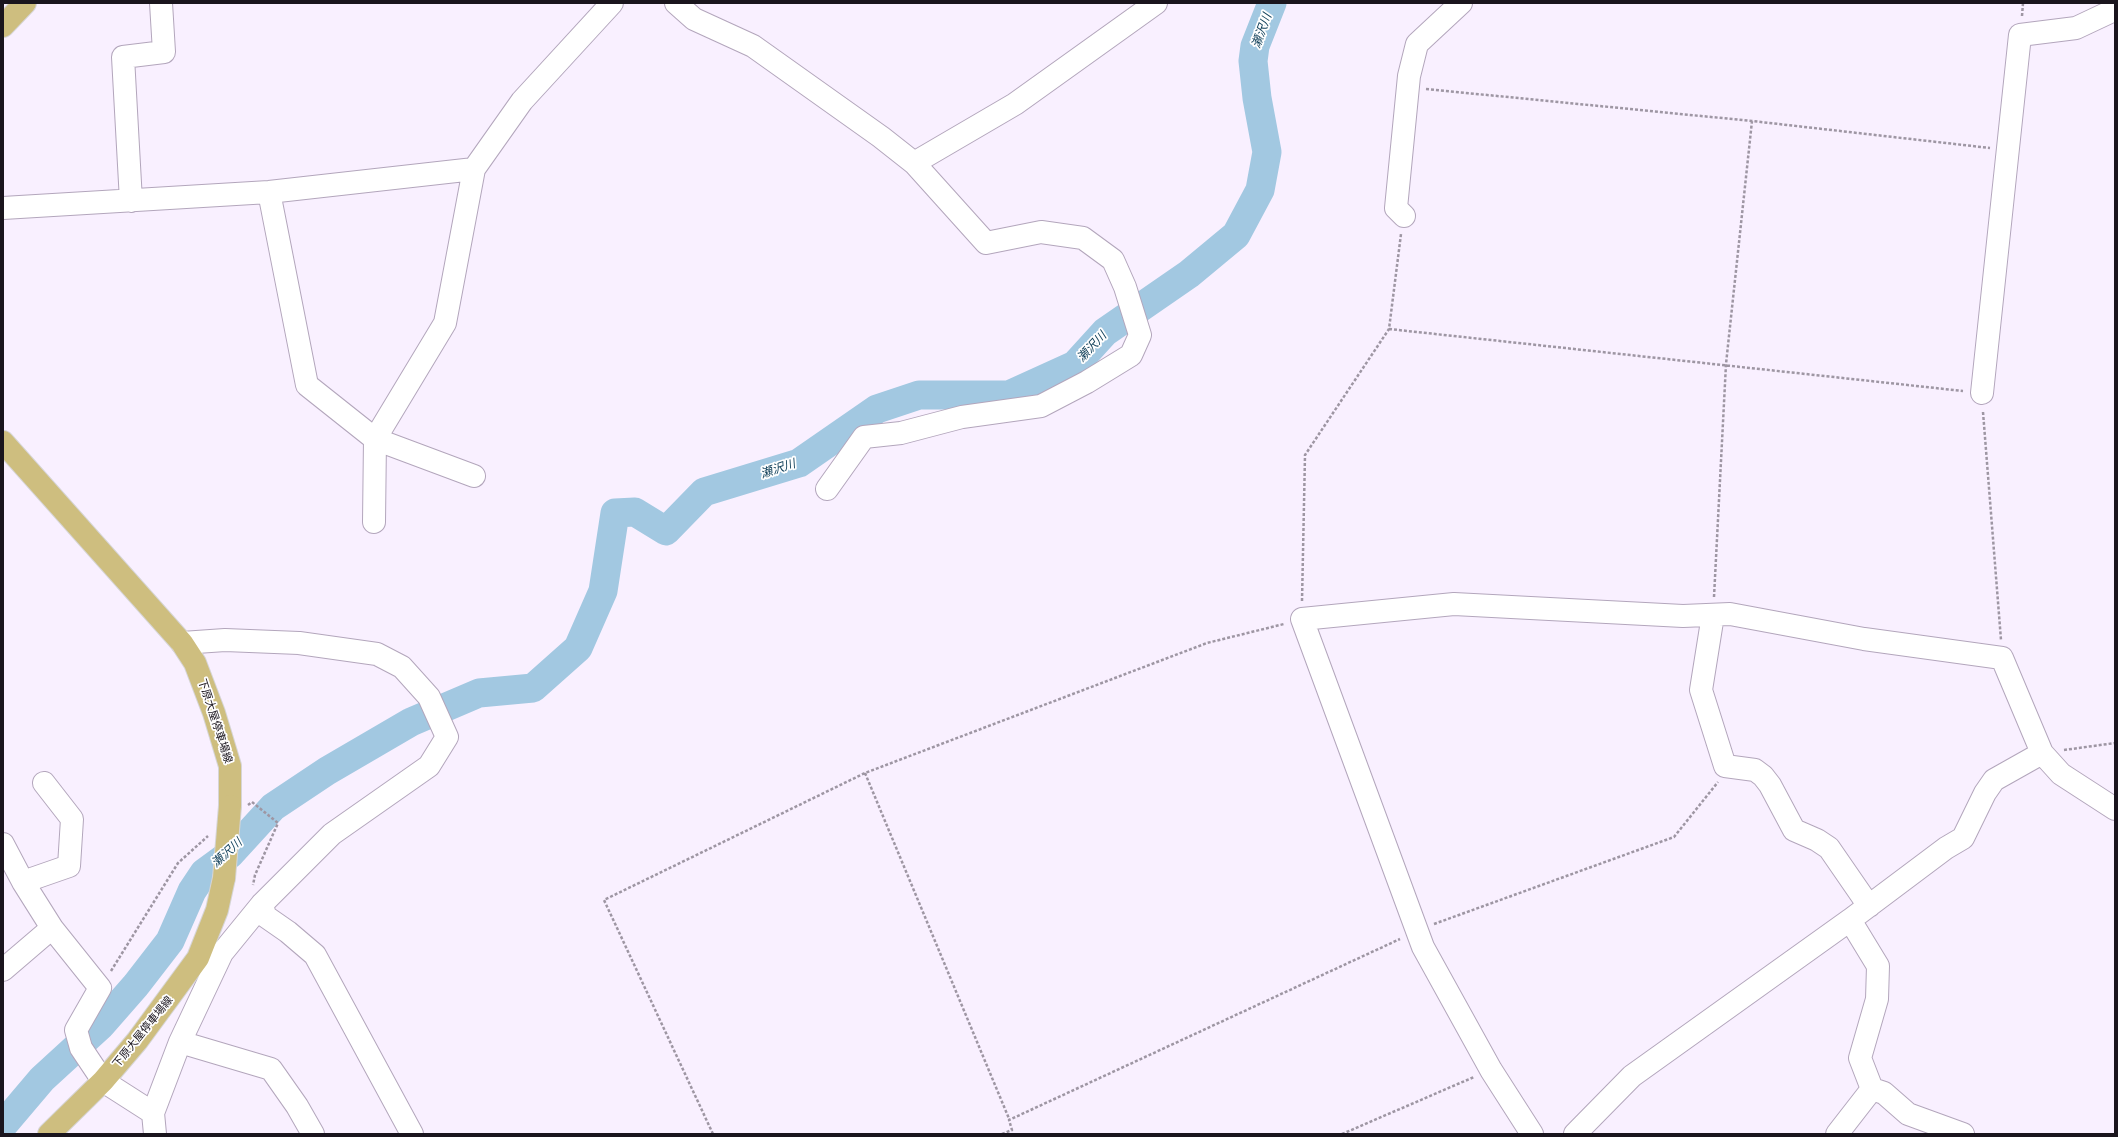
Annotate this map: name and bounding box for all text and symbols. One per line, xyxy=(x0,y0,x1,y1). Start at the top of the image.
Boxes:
water label: 瀬沢川 xyxy=(1249,12,1275,50)
water label: 瀬沢川 xyxy=(1074,329,1110,365)
water label: 瀬沢川 xyxy=(759,457,797,481)
street label: 下原大屋停車場線 xyxy=(195,677,235,765)
water label: 瀬沢川 xyxy=(209,836,245,870)
street label: 下原大屋停車場線 xyxy=(110,994,176,1070)

